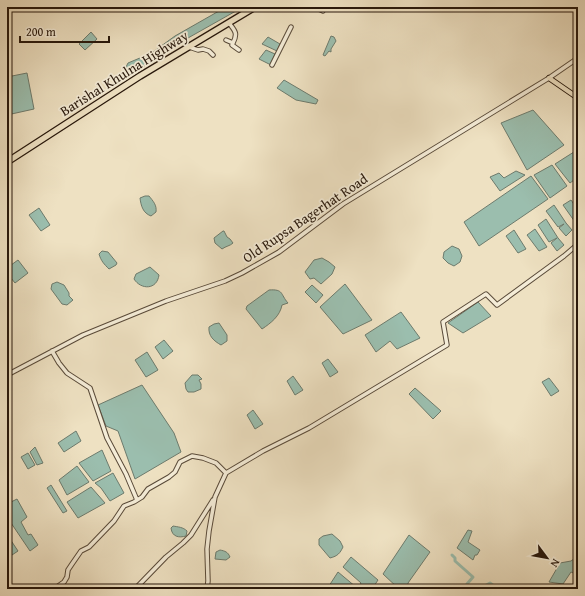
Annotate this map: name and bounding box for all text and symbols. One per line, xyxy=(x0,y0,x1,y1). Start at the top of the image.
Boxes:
scale bar xyxy=(20,18,109,44)
text: 200 m xyxy=(26,23,56,40)
street label: Barishal Khulna Highway xyxy=(56,25,192,121)
street label: Old Rupsa Bagerhat Road xyxy=(238,168,372,267)
north arrow xyxy=(527,538,567,578)
text: N xyxy=(546,556,564,571)

